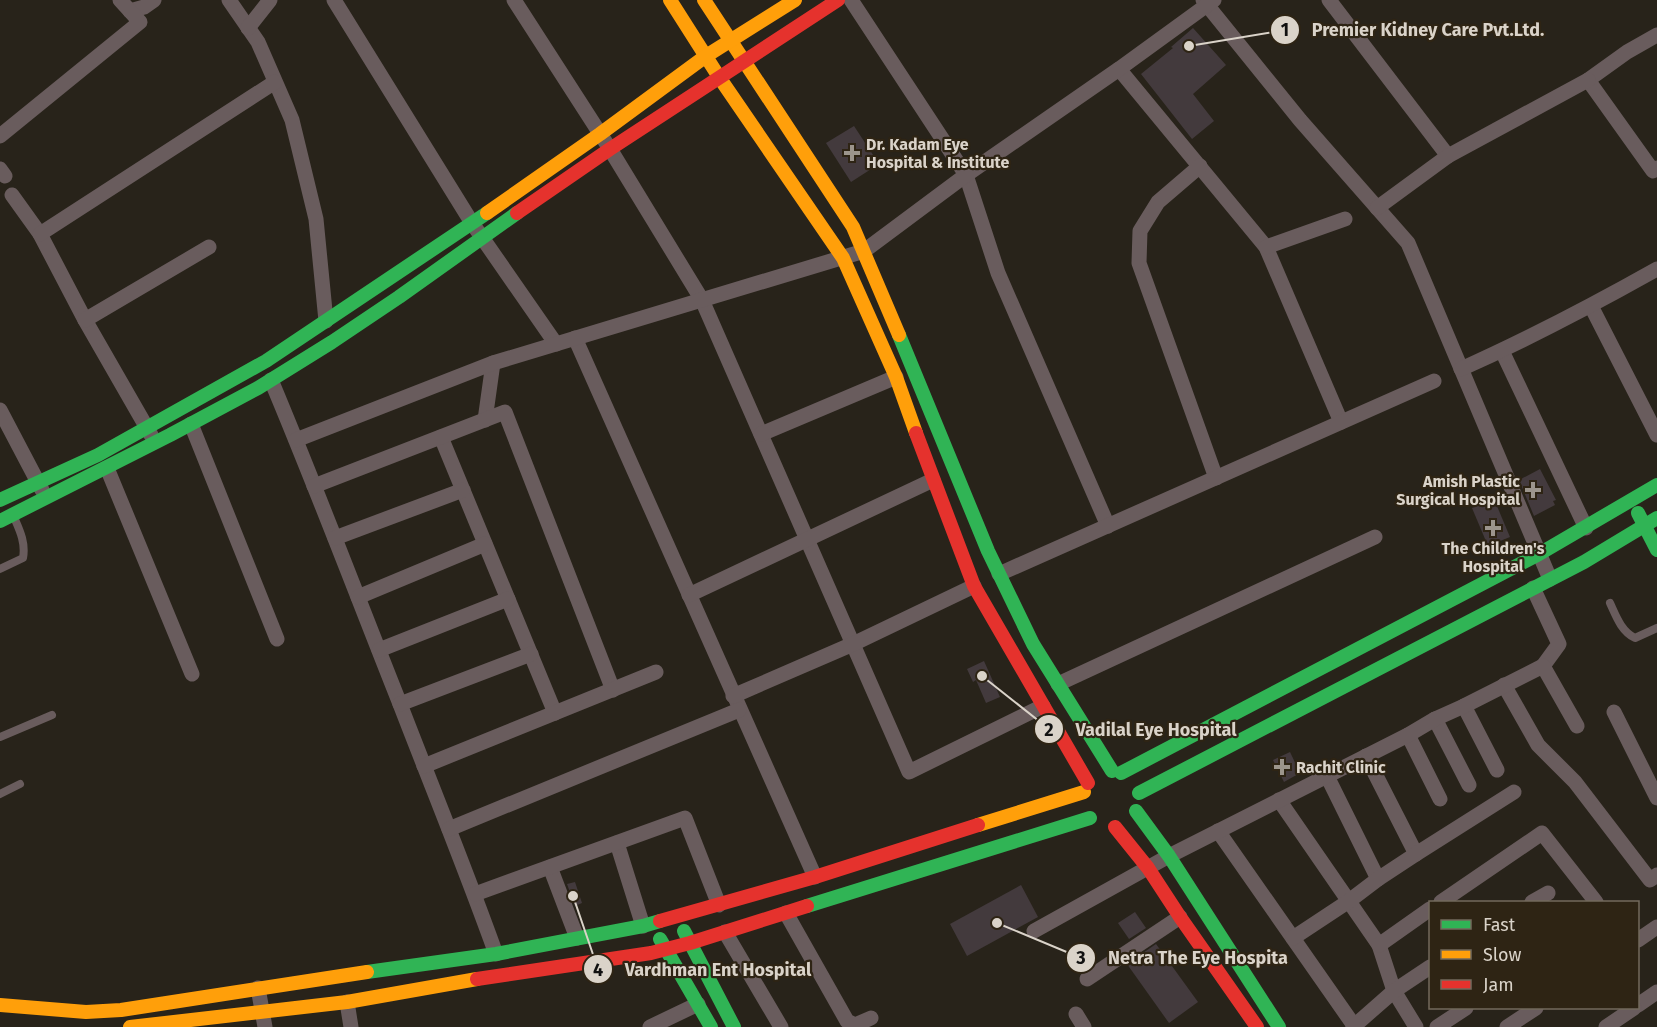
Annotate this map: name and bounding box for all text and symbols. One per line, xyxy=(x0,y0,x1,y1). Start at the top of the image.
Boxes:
callout: Premier Kidney Care Pvt.Ltd. xyxy=(1270,12,1556,48)
text: 1 xyxy=(1281,19,1289,41)
text: Premier Kidney Care Pvt.Ltd. xyxy=(1312,19,1544,41)
place label: Dr. Kadam Eye Hospital & Institute xyxy=(866,135,1009,172)
marker: Dr. Kadam Eye Hospital & Institute xyxy=(843,144,861,162)
place label: Amish Plastic Surgical Hospital xyxy=(1396,472,1520,509)
marker: Amish Plastic Surgical Hospital xyxy=(1524,481,1542,499)
marker: The Children's Hospital xyxy=(1484,519,1502,537)
place label: The Children's Hospital xyxy=(1442,539,1545,576)
callout: Vadilal Eye Hospital xyxy=(1034,711,1249,747)
text: 2 xyxy=(1044,719,1054,741)
text: Vadilal Eye Hospital xyxy=(1074,719,1237,741)
marker: Rachit Clinic xyxy=(1273,758,1291,776)
place label: Rachit Clinic xyxy=(1296,758,1386,777)
legend xyxy=(1429,901,1639,1009)
text: Fast xyxy=(1483,914,1516,936)
callout: Netra The Eye Hospita xyxy=(1066,940,1300,976)
text: Slow xyxy=(1483,944,1522,966)
text: 3 xyxy=(1075,947,1086,969)
text: Netra The Eye Hospita xyxy=(1108,947,1288,969)
callout: Vardhman Ent Hospital xyxy=(583,951,824,987)
text: 4 xyxy=(593,959,603,981)
text: Vardhman Ent Hospital xyxy=(624,959,812,981)
text: Jam xyxy=(1483,974,1514,996)

